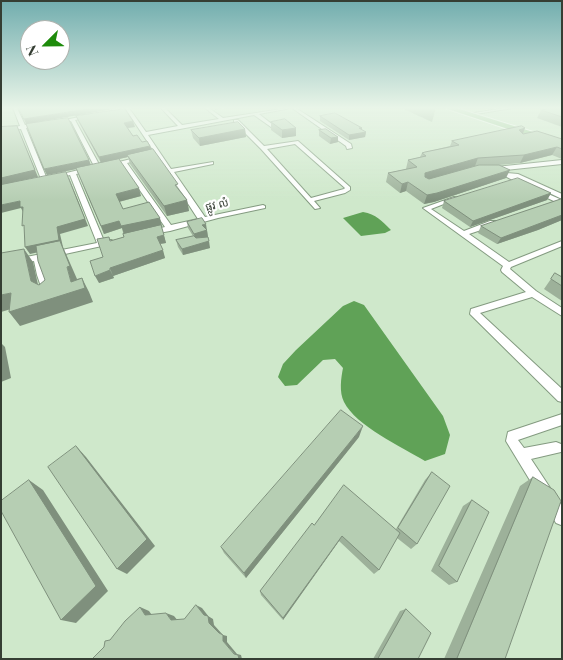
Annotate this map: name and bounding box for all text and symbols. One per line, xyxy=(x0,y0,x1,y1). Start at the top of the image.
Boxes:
north arrow xyxy=(20,20,70,70)
text: N xyxy=(21,42,42,59)
street label: ផ្លូវ លំ xyxy=(204,196,230,214)

